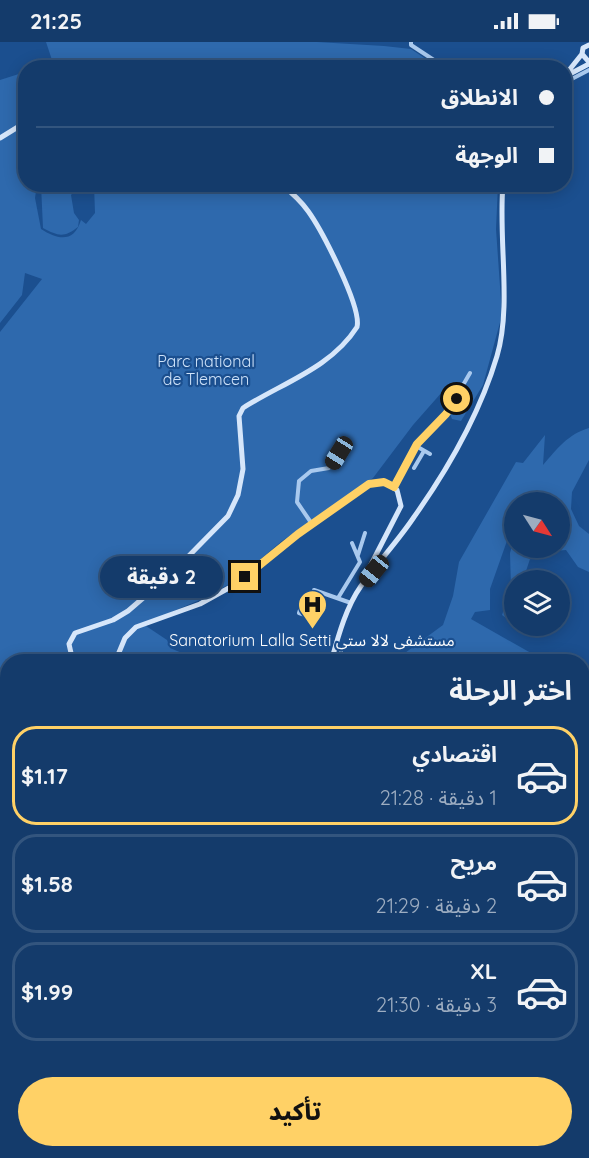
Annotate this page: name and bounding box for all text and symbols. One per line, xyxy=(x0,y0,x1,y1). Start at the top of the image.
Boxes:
text: 21:25 xyxy=(30,7,82,35)
text: الانطلاق xyxy=(441,83,518,111)
text: الوجهة xyxy=(455,141,518,169)
park label: Parc national de Tlemcen xyxy=(157,351,255,389)
route start xyxy=(443,385,470,412)
car xyxy=(322,433,356,473)
north arrow xyxy=(504,492,570,558)
map controls xyxy=(504,492,570,636)
car xyxy=(356,551,392,591)
callout: 2 دقيقة xyxy=(101,556,224,598)
route end xyxy=(231,563,258,590)
text: 2 دقيقة xyxy=(127,564,196,589)
button: layers xyxy=(504,570,570,636)
hospital icon: Sanatorium Lalla Setti مستشفى لالا ستي xyxy=(296,588,328,630)
place label: Sanatorium Lalla Setti مستشفى لالا ستي xyxy=(169,630,455,653)
text: اختر الرحلة xyxy=(449,673,572,707)
text: اقتصادي xyxy=(412,740,497,768)
icon: car xyxy=(515,749,569,803)
text: $1.17 xyxy=(21,762,68,790)
text: 1 دقيقة · 21:28 xyxy=(380,785,497,810)
text: مريح xyxy=(451,848,497,876)
icon: car xyxy=(515,857,569,911)
text: $1.58 xyxy=(21,870,73,898)
text: 2 دقيقة · 21:29 xyxy=(376,893,497,918)
text: XL xyxy=(470,957,497,985)
icon: car xyxy=(515,965,569,1019)
text: $1.99 xyxy=(21,978,73,1006)
text: 3 دقيقة · 21:30 xyxy=(376,992,497,1017)
button: تأكيد xyxy=(18,1077,572,1146)

